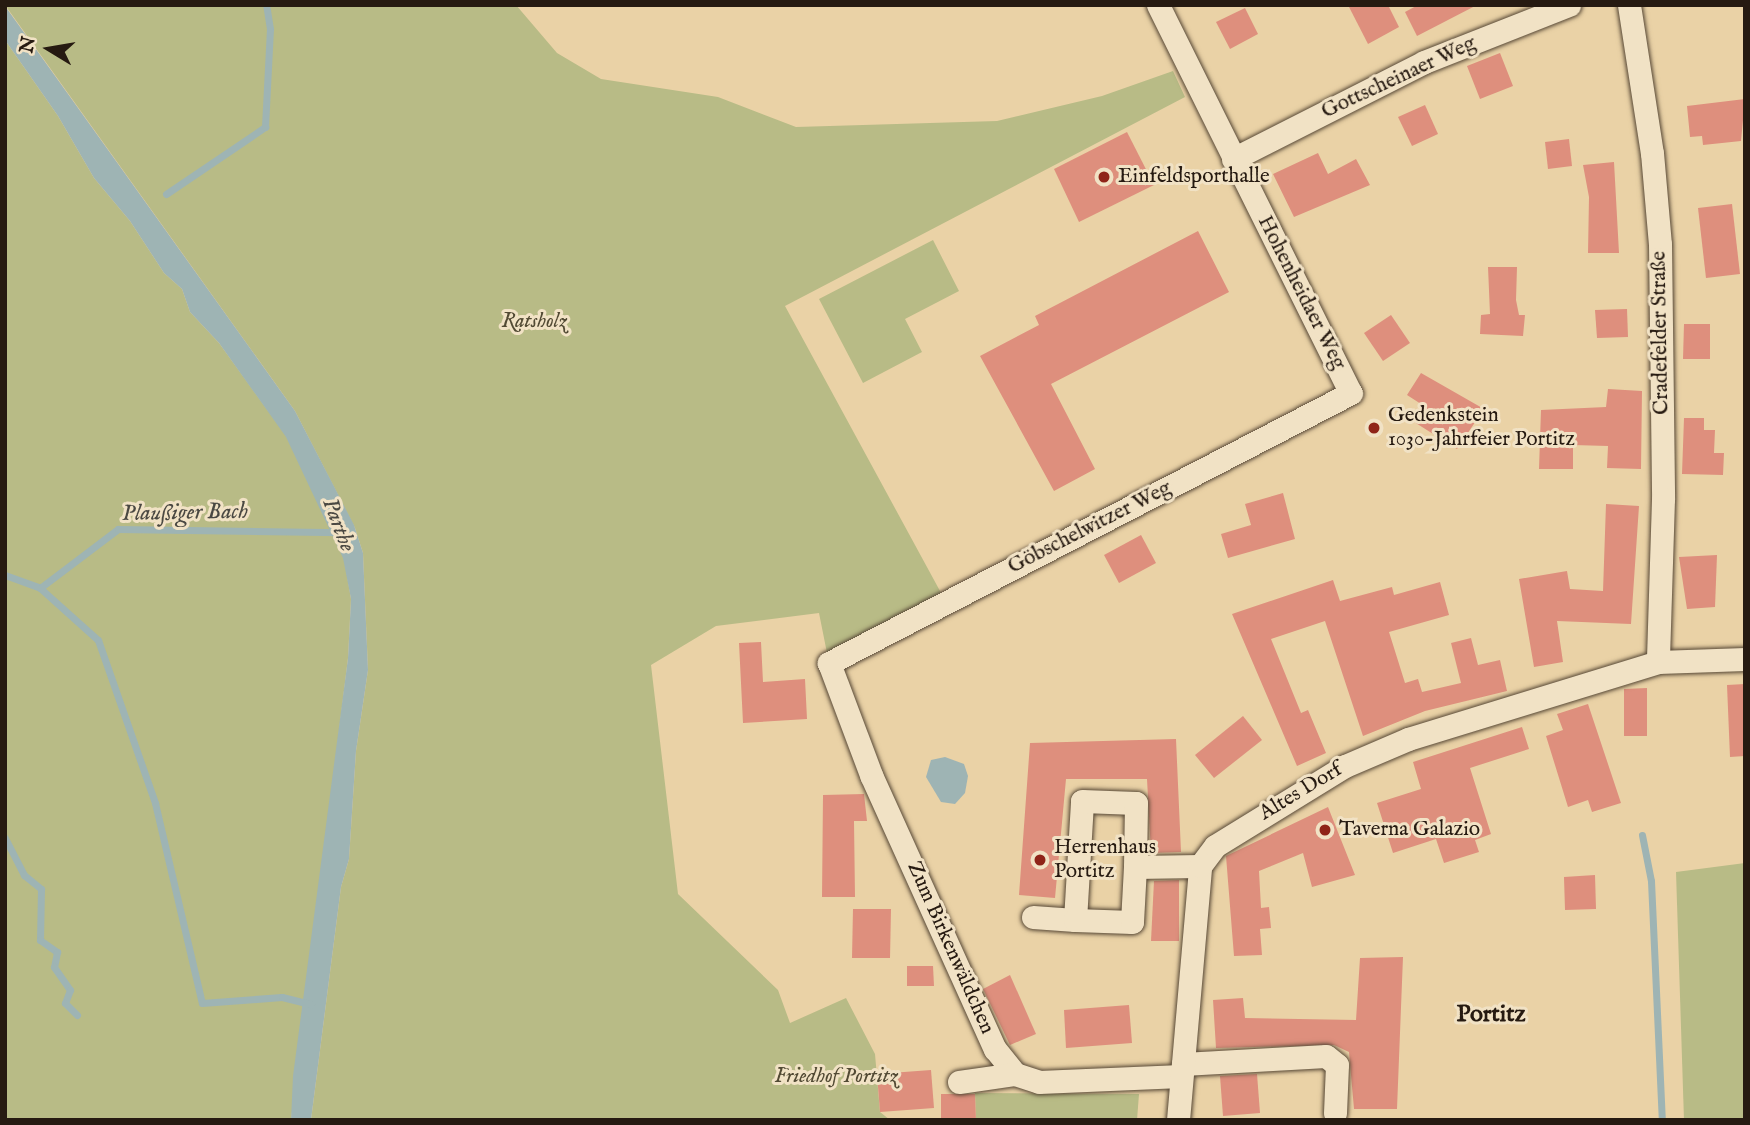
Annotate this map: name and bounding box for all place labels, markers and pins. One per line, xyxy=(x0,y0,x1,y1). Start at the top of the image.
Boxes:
place label: Einfeldsporthalle xyxy=(1118,164,1270,190)
marker: Einfeldsporthalle xyxy=(1096,169,1112,185)
place label: Gedenkstein 1030-Jahrfeier Portitz xyxy=(1388,403,1575,453)
marker: Gedenkstein 1030-Jahrfeier Portitz xyxy=(1366,420,1382,436)
place label: Taverna Galazio xyxy=(1339,817,1480,843)
marker: Taverna Galazio xyxy=(1317,822,1333,838)
place label: Herrenhaus Portitz xyxy=(1054,835,1156,885)
marker: Herrenhaus Portitz xyxy=(1032,852,1048,868)

